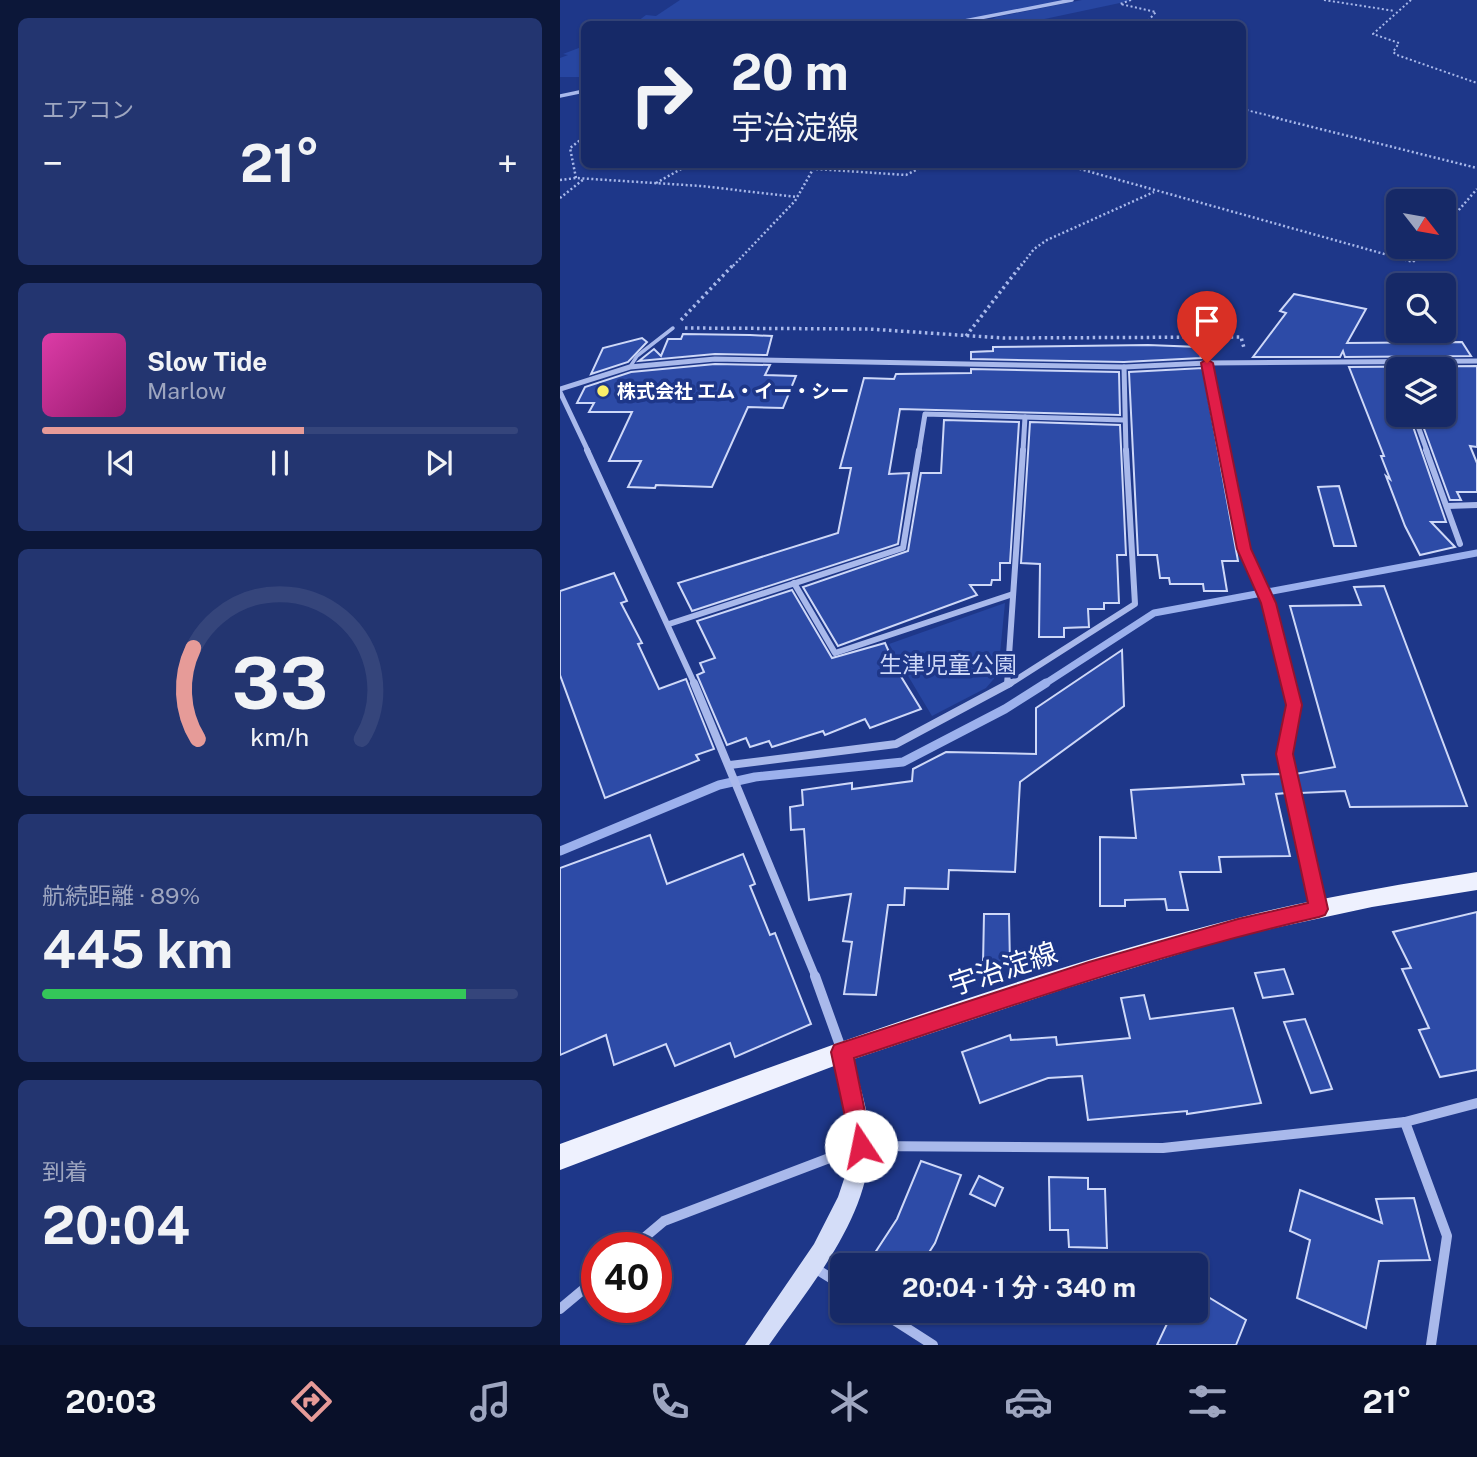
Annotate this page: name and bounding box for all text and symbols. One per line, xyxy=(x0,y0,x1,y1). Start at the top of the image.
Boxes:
text: 20 m xyxy=(731,43,849,101)
icon: right xyxy=(616,49,707,140)
text: エアコン xyxy=(42,96,134,123)
text: 宇治淀線 xyxy=(731,109,859,146)
text: 21° xyxy=(240,133,320,194)
text: − xyxy=(42,141,63,186)
text: + xyxy=(497,141,518,186)
north arrow xyxy=(1386,189,1456,259)
map controls xyxy=(1386,189,1456,427)
button: search xyxy=(1386,273,1456,343)
pin xyxy=(1177,291,1237,363)
icon: arrive xyxy=(1188,302,1226,340)
text: Slow Tide xyxy=(147,346,267,377)
button: layers xyxy=(1386,357,1456,427)
text: Marlow xyxy=(147,377,226,404)
place label: 株式会社 エム・イー・シー xyxy=(617,380,849,402)
marker: 株式会社 エム・イー・シー xyxy=(595,383,611,399)
icon: previous xyxy=(102,444,140,482)
icon: pause xyxy=(261,444,299,482)
icon: next xyxy=(420,444,458,482)
text: 33 xyxy=(232,640,328,725)
park label: 生津児童公園 xyxy=(879,651,1017,678)
text: km/h xyxy=(251,721,309,751)
text: 航続距離 · 89% xyxy=(42,882,200,909)
text: 445 km xyxy=(42,919,233,980)
street label: 宇治淀線 xyxy=(945,935,1061,1001)
position arrow xyxy=(824,1109,898,1183)
text: 到着 xyxy=(42,1158,88,1185)
text: 20:04 xyxy=(42,1195,190,1256)
speed limit sign: 40 xyxy=(581,1232,672,1323)
text: 20:04 · 1 分 · 340 m xyxy=(902,1272,1136,1303)
icon: directions xyxy=(287,1377,336,1426)
icon: music xyxy=(466,1377,515,1426)
icon: phone xyxy=(645,1377,694,1426)
icon: climate xyxy=(825,1377,874,1426)
icon: car xyxy=(1004,1377,1053,1426)
icon: filters xyxy=(1183,1377,1232,1426)
text: 20:03 xyxy=(65,1383,157,1420)
text: 21° xyxy=(1363,1383,1412,1420)

